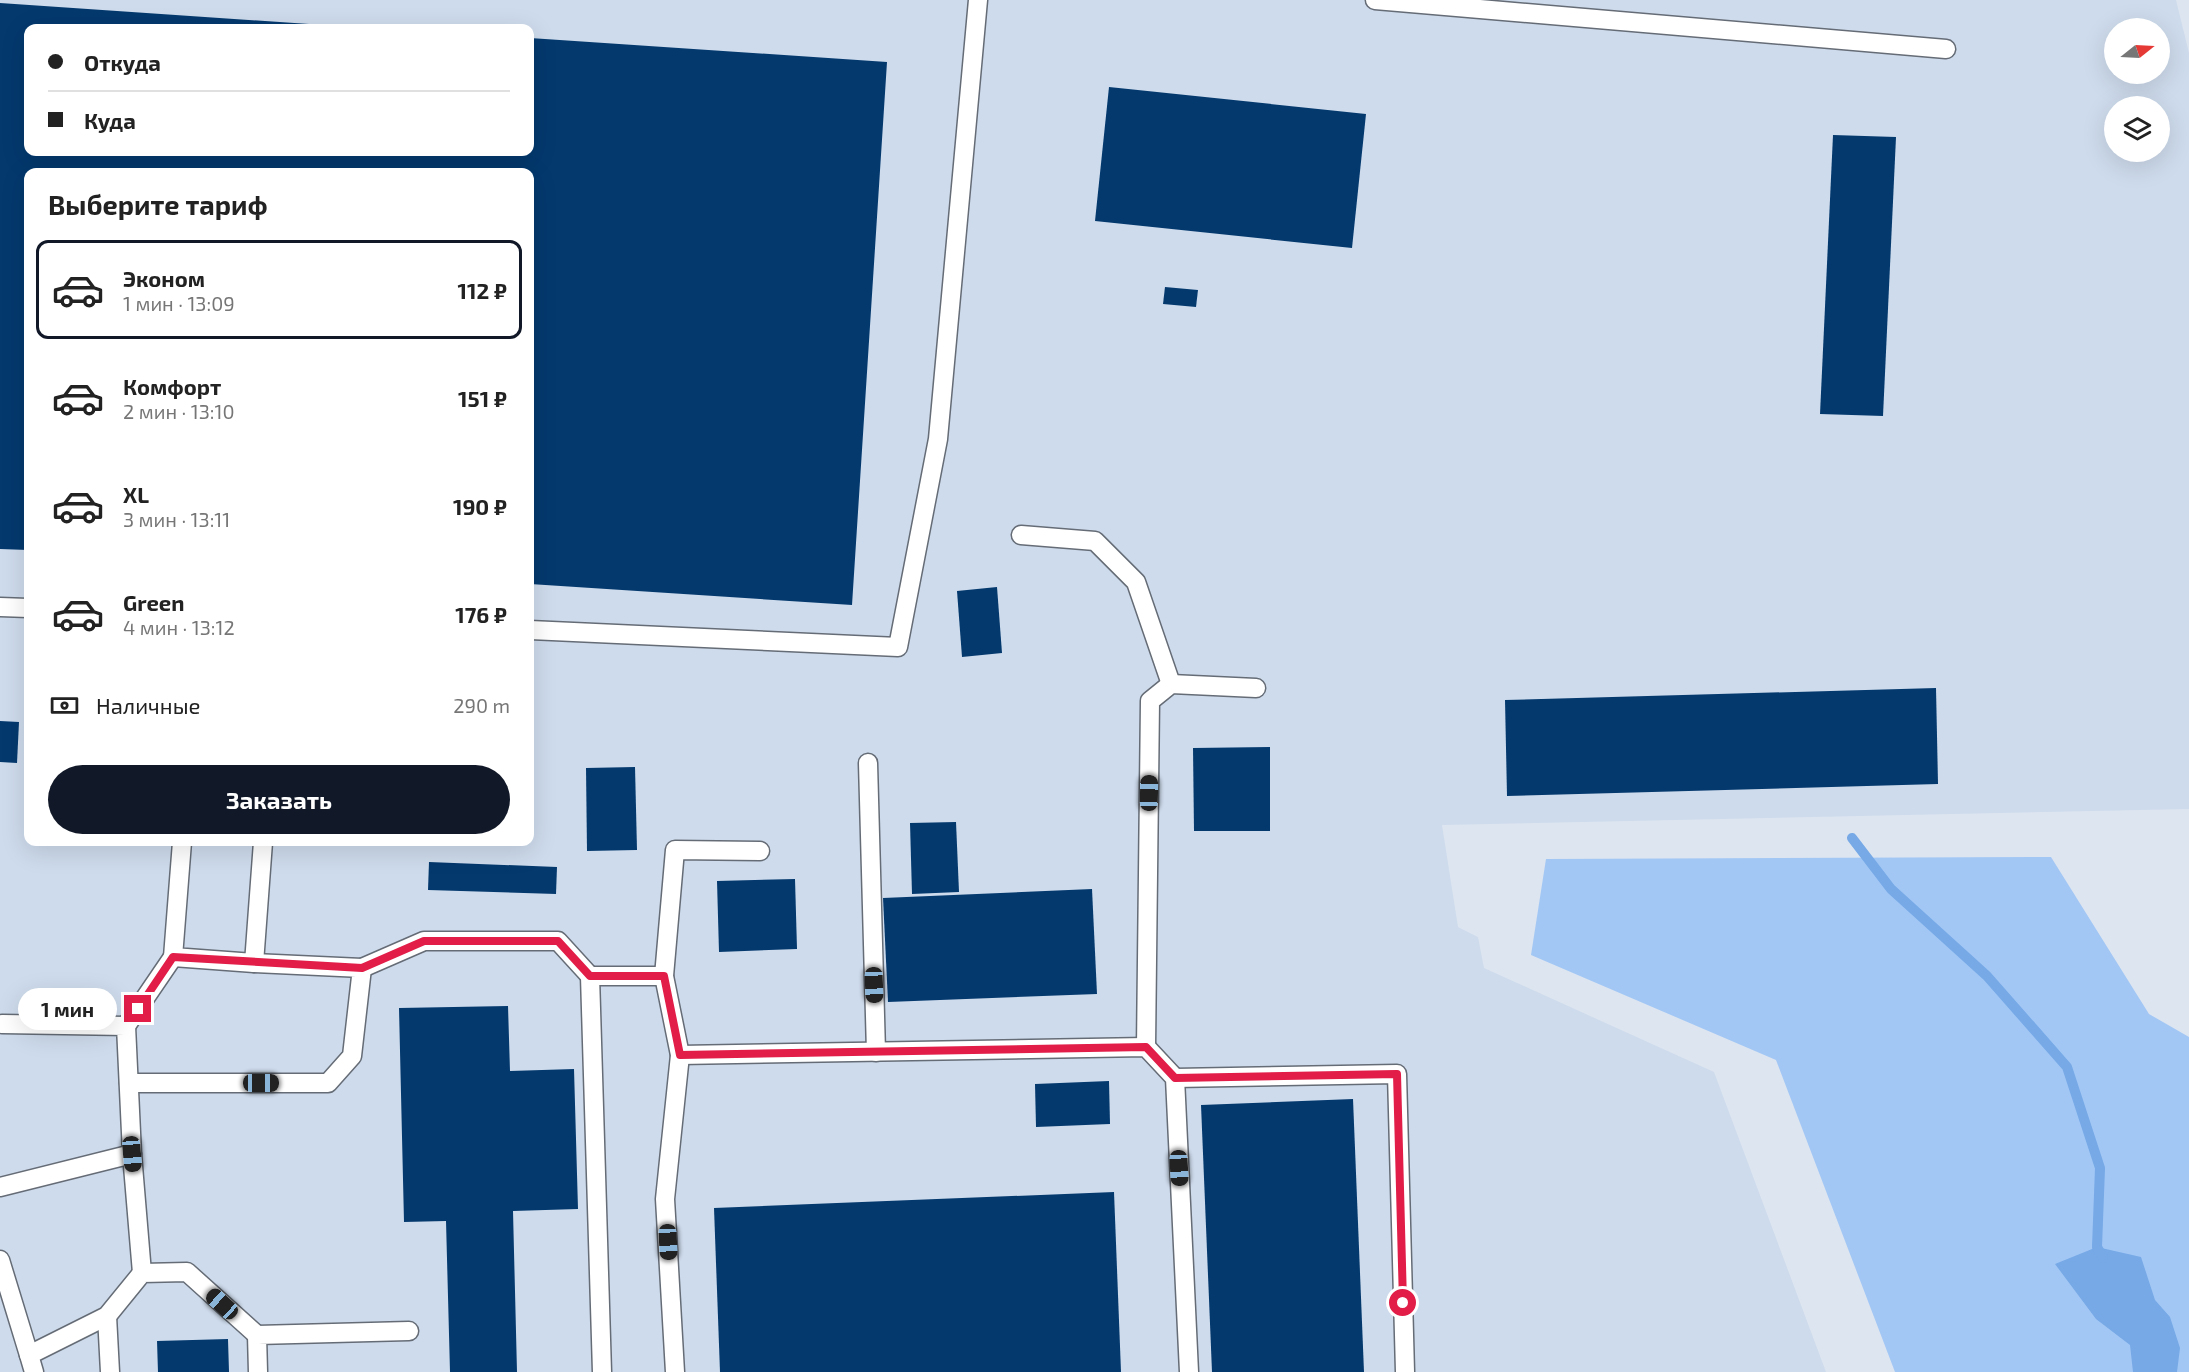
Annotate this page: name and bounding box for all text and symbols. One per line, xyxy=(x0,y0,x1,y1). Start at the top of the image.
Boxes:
north arrow xyxy=(2104,18,2170,84)
map controls xyxy=(2104,18,2170,162)
text: Откуда xyxy=(84,49,161,75)
button: layers xyxy=(2104,96,2170,162)
text: Куда xyxy=(84,107,136,133)
text: Выберите тариф xyxy=(48,188,268,220)
icon: car xyxy=(51,263,105,317)
text: Эконом xyxy=(123,265,205,291)
text: 112 ₽ xyxy=(457,277,507,303)
text: 1 мин · 13:09 xyxy=(123,291,235,315)
icon: car xyxy=(51,371,105,425)
text: Комфорт xyxy=(123,373,221,399)
text: 151 ₽ xyxy=(458,385,507,411)
text: 2 мин · 13:10 xyxy=(123,399,235,423)
icon: car xyxy=(51,479,105,533)
text: XL xyxy=(123,481,149,507)
text: 190 ₽ xyxy=(453,493,507,519)
text: 3 мин · 13:11 xyxy=(123,507,230,531)
icon: car xyxy=(51,587,105,641)
text: Green xyxy=(123,589,185,615)
text: 176 ₽ xyxy=(455,601,507,627)
text: 4 мин · 13:12 xyxy=(123,615,235,639)
icon: cash xyxy=(48,689,81,722)
text: Наличные xyxy=(96,692,200,718)
text: 290 m xyxy=(453,693,510,717)
button: Заказать xyxy=(48,765,510,834)
car xyxy=(1140,775,1158,811)
car xyxy=(864,967,884,1003)
callout: 1 мин xyxy=(18,988,117,1030)
route end xyxy=(124,995,151,1022)
text: 1 мин xyxy=(41,997,94,1021)
car xyxy=(243,1074,279,1092)
car xyxy=(121,1135,143,1173)
car xyxy=(1169,1150,1189,1186)
car xyxy=(658,1224,678,1260)
car xyxy=(203,1285,241,1323)
route start xyxy=(1389,1289,1416,1316)

